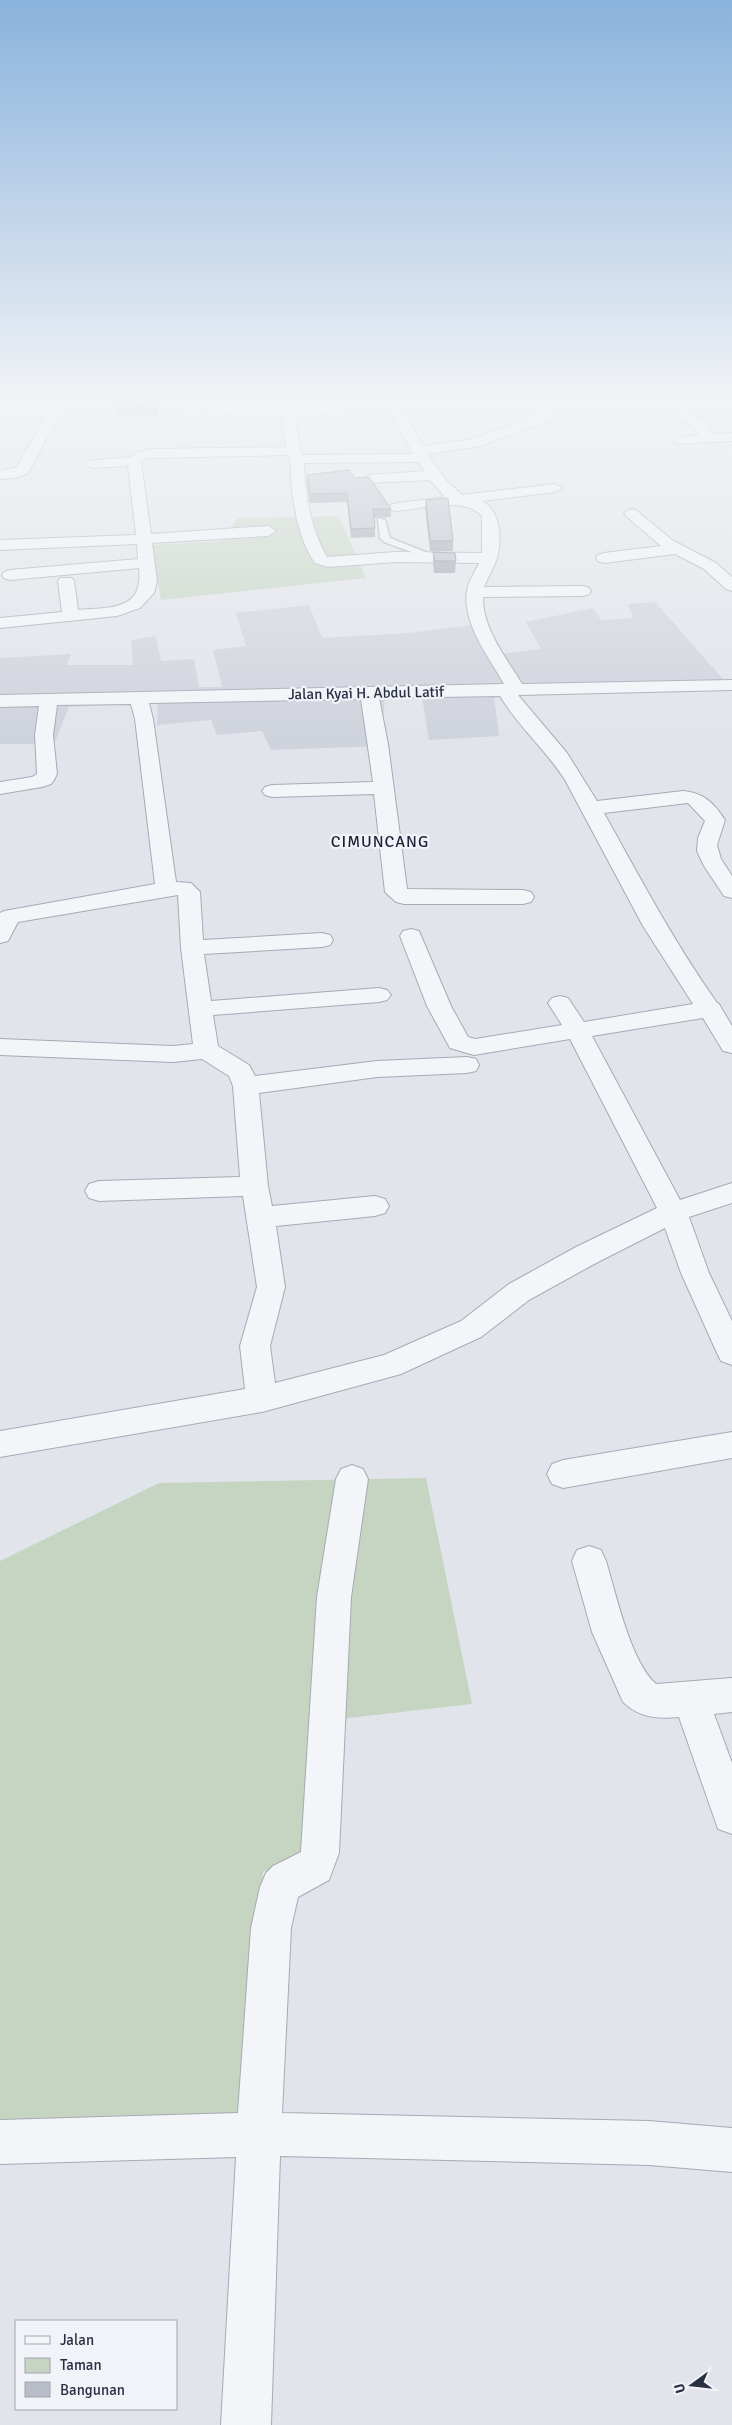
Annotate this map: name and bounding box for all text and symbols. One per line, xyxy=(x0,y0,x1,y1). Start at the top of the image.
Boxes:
street label: Jalan Kyai H. Abdul Latif xyxy=(288,683,445,703)
district label: CIMUNCANG xyxy=(331,832,429,852)
legend xyxy=(15,2320,178,2410)
text: Jalan xyxy=(60,2331,94,2349)
text: Taman xyxy=(60,2356,102,2374)
north arrow xyxy=(667,2360,717,2410)
text: Bangunan xyxy=(60,2381,125,2399)
text: U xyxy=(670,2381,689,2395)

